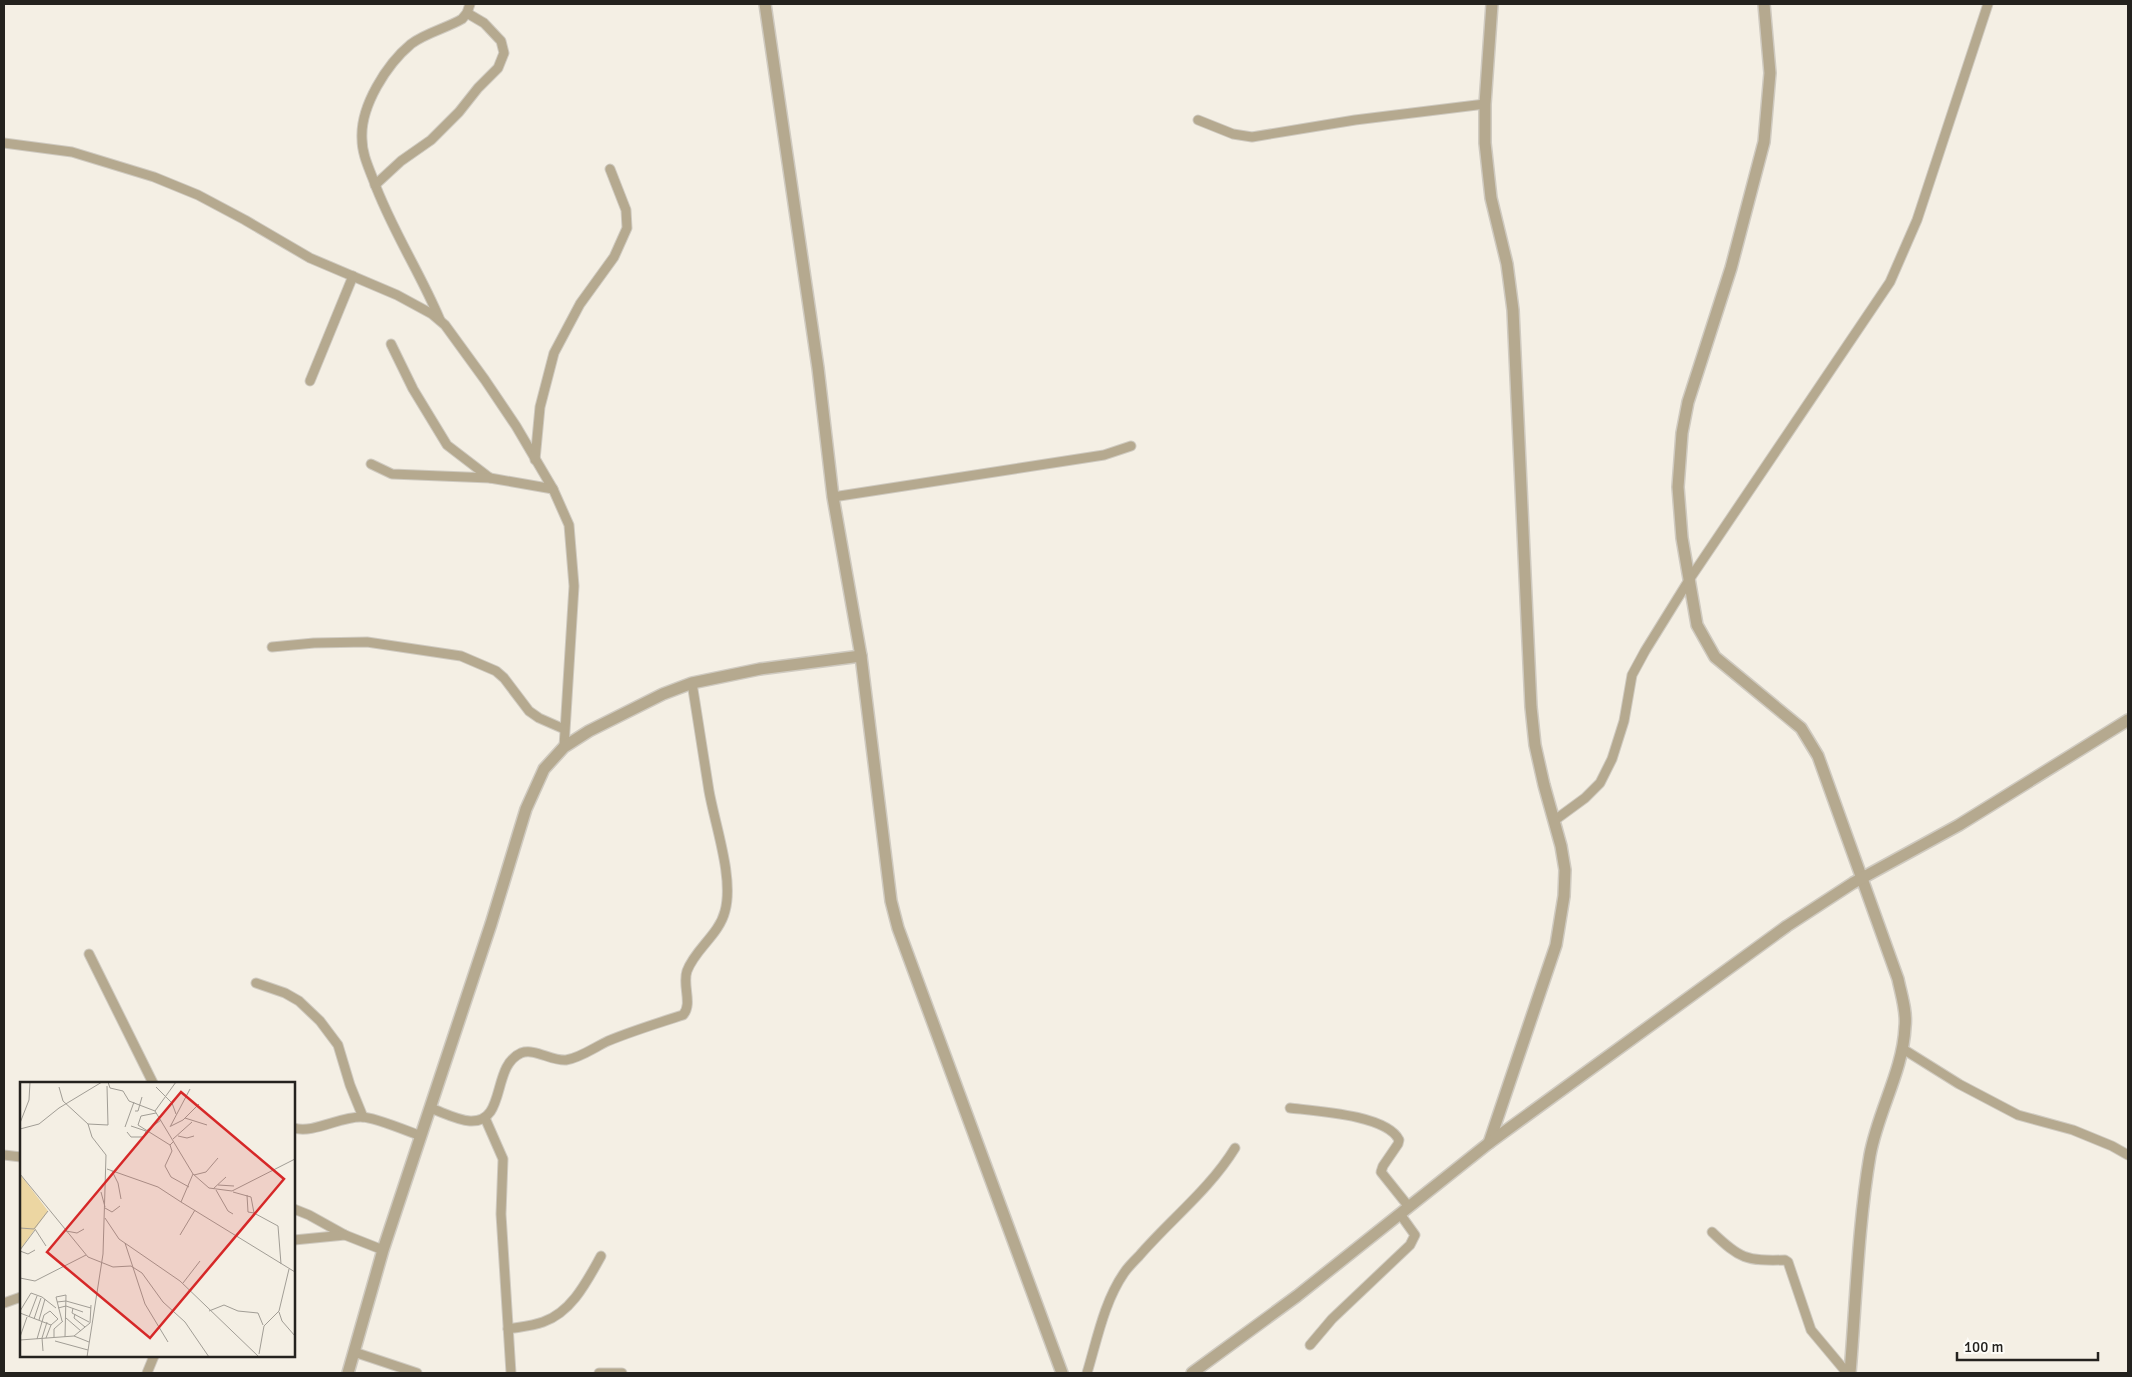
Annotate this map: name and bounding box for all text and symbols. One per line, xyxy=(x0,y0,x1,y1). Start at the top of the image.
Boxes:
inset map xyxy=(20,1082,295,1357)
scale bar xyxy=(1957,1330,2098,1362)
text: 100 m xyxy=(1964,1338,2004,1356)

